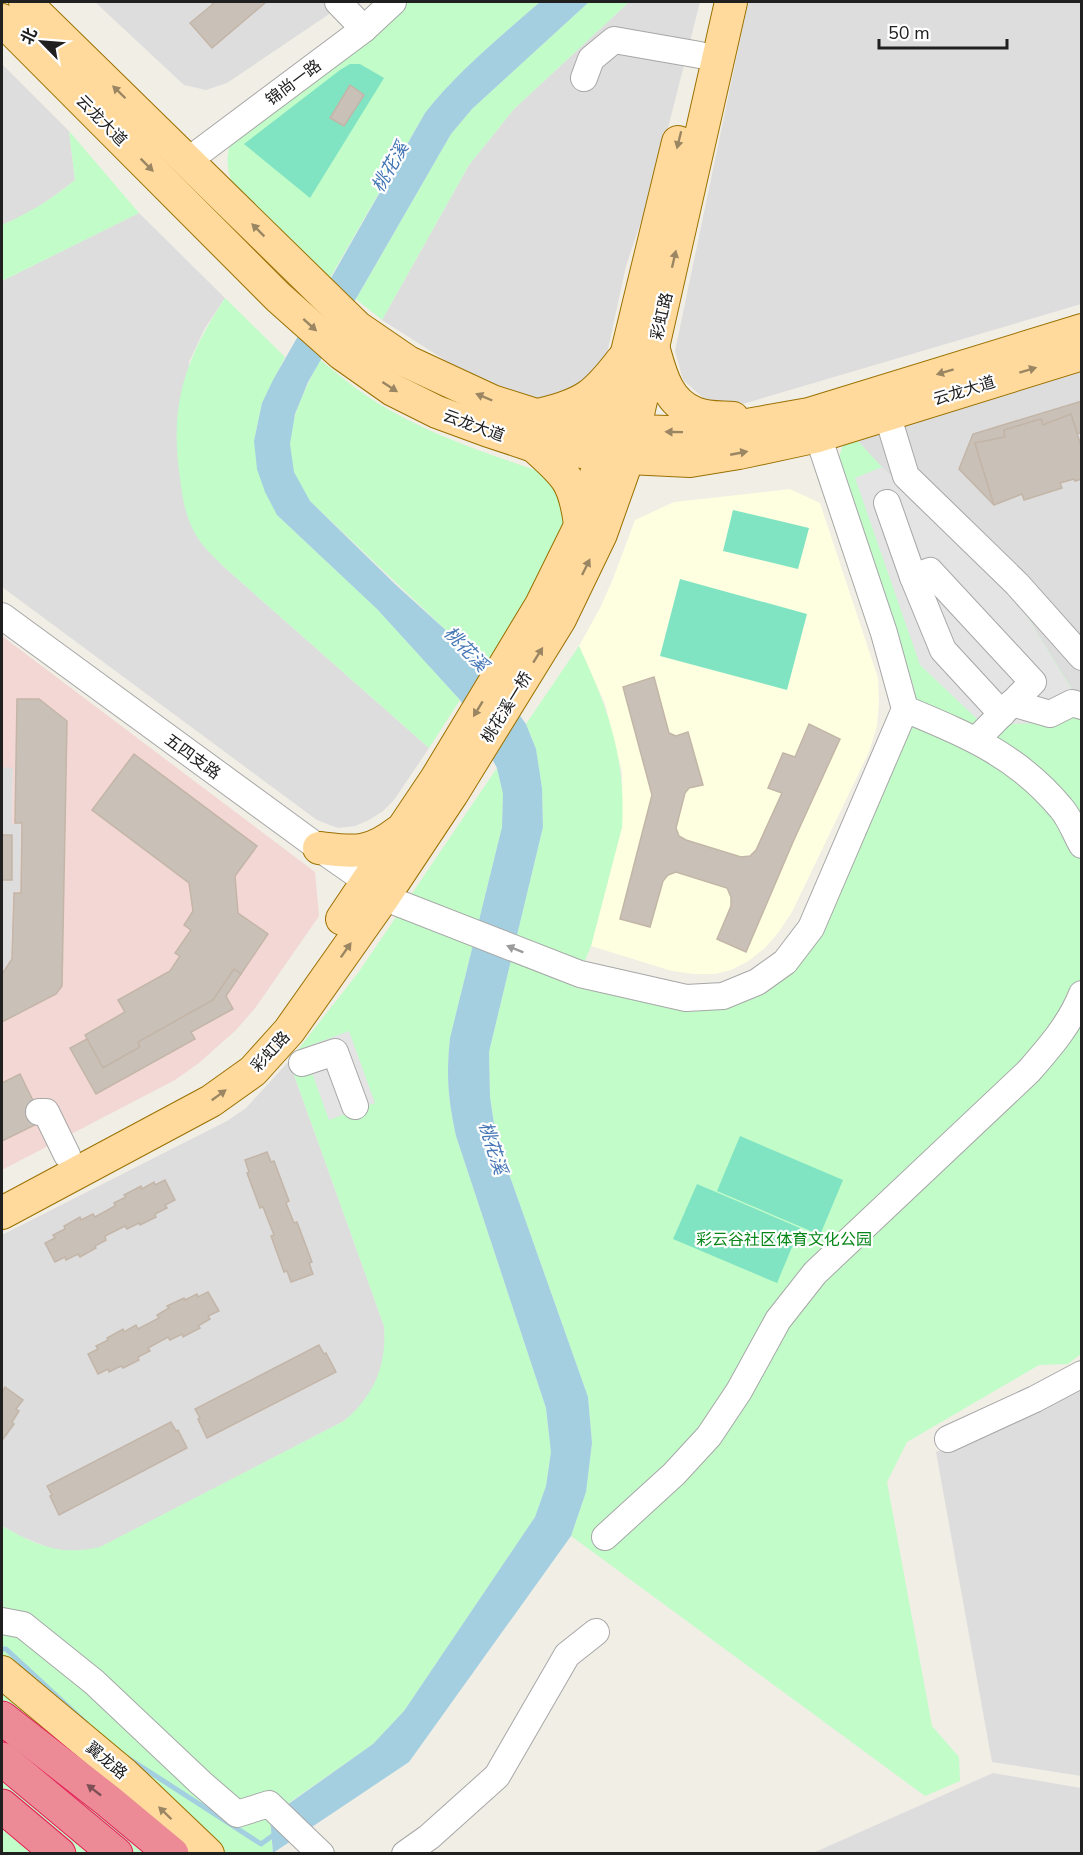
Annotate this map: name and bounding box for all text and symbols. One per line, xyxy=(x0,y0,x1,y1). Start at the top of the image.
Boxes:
north arrow xyxy=(12,12,72,72)
scale bar xyxy=(879,12,1006,50)
text: 50 m xyxy=(888,21,930,45)
text: 北 xyxy=(16,24,43,48)
street label: 锦尚一路 xyxy=(261,55,326,111)
one-way arrow xyxy=(113,86,127,100)
street label: 云龙大道 xyxy=(71,90,132,151)
one-way arrow xyxy=(673,131,683,149)
water label: 桃花溪 xyxy=(366,136,415,196)
one-way arrow xyxy=(140,158,154,173)
one-way arrow xyxy=(251,223,265,237)
one-way arrow xyxy=(669,250,679,268)
street label: 彩虹路 xyxy=(646,290,678,342)
one-way arrow xyxy=(302,318,317,331)
one-way arrow xyxy=(1019,365,1037,375)
one-way arrow xyxy=(936,368,954,377)
street label: 云龙大道 xyxy=(930,371,998,411)
one-way arrow xyxy=(381,382,398,393)
one-way arrow xyxy=(475,392,493,401)
street label: 云龙大道 xyxy=(440,405,507,447)
one-way arrow xyxy=(665,427,684,437)
one-way arrow xyxy=(730,448,749,457)
one-way arrow xyxy=(581,558,590,575)
water label: 桃花溪 xyxy=(439,621,495,678)
one-way arrow xyxy=(533,647,544,663)
street label: 桃花溪一桥 xyxy=(476,668,537,747)
one-way arrow xyxy=(473,701,484,717)
street label: 五四支路 xyxy=(160,729,225,785)
one-way arrow xyxy=(340,942,352,958)
one-way arrow xyxy=(506,944,524,953)
street label: 彩虹路 xyxy=(246,1027,295,1077)
one-way arrow xyxy=(211,1090,226,1102)
water label: 桃花溪 xyxy=(473,1119,513,1179)
park label: 彩云谷社区体育文化公园 xyxy=(696,1229,872,1251)
street label: 翼龙路 xyxy=(81,1737,132,1785)
one-way arrow xyxy=(86,1783,102,1796)
one-way arrow xyxy=(158,1806,173,1820)

